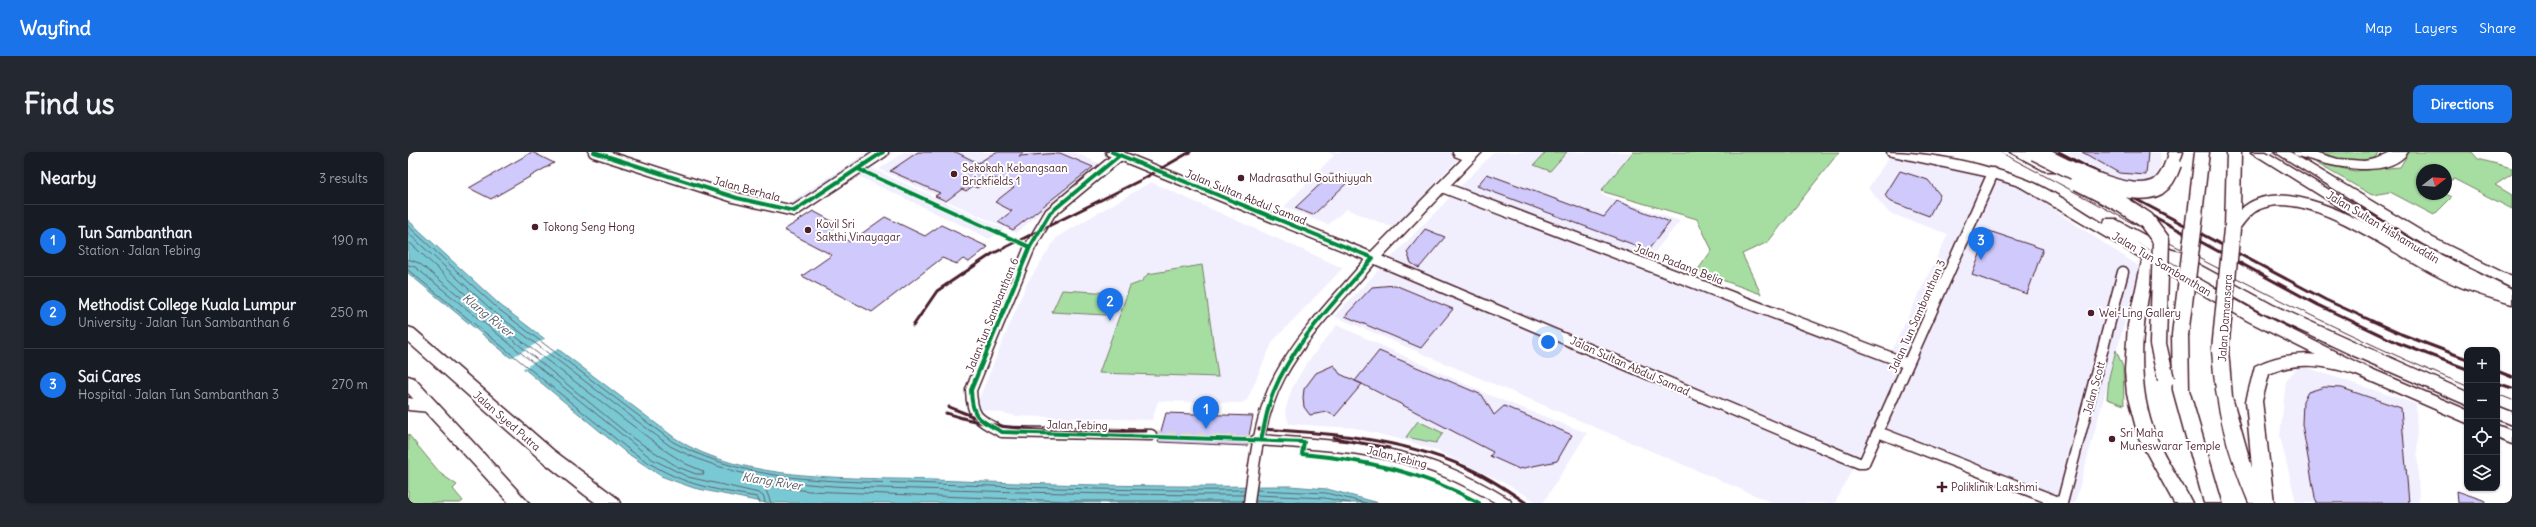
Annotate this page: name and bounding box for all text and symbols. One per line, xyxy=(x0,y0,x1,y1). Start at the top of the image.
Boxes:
text: Wayfind xyxy=(20,16,91,40)
text: Map xyxy=(2365,19,2392,37)
text: Layers xyxy=(2414,19,2457,37)
text: Share xyxy=(2479,19,2516,37)
button: Directions xyxy=(2413,85,2512,123)
text: Find us xyxy=(24,86,115,122)
place label: Sekokah Kebangsaan Brickfields 1 xyxy=(962,161,1068,188)
north arrow xyxy=(2416,164,2452,200)
street label: Jalan Sultan Abdul Samad xyxy=(1183,166,1309,228)
text: Nearby xyxy=(40,167,96,189)
marker: Sekokah Kebangsaan Brickfields 1 xyxy=(949,169,959,179)
text: 3 results xyxy=(319,170,368,187)
place label: Madrasathul Gouthiyyah xyxy=(1249,171,1372,185)
street label: Jalan Berhala xyxy=(712,173,782,205)
marker: Madrasathul Gouthiyyah xyxy=(1236,173,1246,183)
street label: Jalan Sultan Hishamuddin xyxy=(2324,188,2442,266)
place label: Kovil Sri Sakthi Vinayagar xyxy=(816,217,901,244)
place label: Tokong Seng Hong xyxy=(543,220,635,234)
marker: Tokong Seng Hong xyxy=(530,222,540,232)
text: Tun Sambanthan xyxy=(78,223,192,242)
marker: Kovil Sri Sakthi Vinayagar xyxy=(803,225,813,235)
pin: 3 xyxy=(1968,227,1994,260)
street label: Jalan Tun Sambanthan xyxy=(2110,229,2214,299)
text: 1 xyxy=(50,232,56,249)
text: 190 m xyxy=(332,232,368,249)
street label: Jalan Padang Belia xyxy=(1632,241,1726,287)
text: Station · Jalan Tebing xyxy=(78,242,201,259)
street label: Jalan Tun Sambanthan 6 xyxy=(963,256,1021,374)
street label: Jalan Tun Sambanthan 3 xyxy=(1886,257,1948,375)
street label: Jalan Damansara xyxy=(2215,274,2235,362)
pin: 2 xyxy=(1097,288,1123,321)
water label: Klang River xyxy=(460,290,518,341)
text: Methodist College Kuala Lumpur xyxy=(78,295,296,314)
text: 2 xyxy=(49,304,57,321)
text: 250 m xyxy=(330,304,368,321)
place label: Wei-Ling Gallery xyxy=(2099,306,2181,320)
marker: Wei-Ling Gallery xyxy=(2086,308,2096,318)
text: University · Jalan Tun Sambanthan 6 xyxy=(78,314,290,331)
your location xyxy=(1538,332,1558,352)
street label: Jalan Sultan Abdul Samad xyxy=(1568,333,1692,399)
map controls xyxy=(2464,347,2500,491)
button: + xyxy=(2464,347,2500,383)
street label: Jalan Scott xyxy=(2080,359,2108,416)
text: Sai Cares xyxy=(78,367,141,386)
text: 3 xyxy=(49,376,57,393)
text: 270 m xyxy=(331,376,368,393)
button: − xyxy=(2464,383,2500,419)
text: Hospital · Jalan Tun Sambanthan 3 xyxy=(78,386,279,403)
street label: Jalan Syed Putra xyxy=(471,388,543,454)
pin: 1 xyxy=(1193,396,1219,429)
street label: Jalan Tebing xyxy=(1046,417,1108,433)
button: locate xyxy=(2464,419,2500,455)
place label: Sri Maha Muneswarar Temple xyxy=(2120,426,2221,453)
marker: Sri Maha Muneswarar Temple xyxy=(2107,434,2117,444)
street label: Jalan Tebing xyxy=(1365,443,1429,471)
button: layers xyxy=(2464,455,2500,491)
water label: Klang River xyxy=(741,469,805,494)
place label: Poliklinik Lakshmi xyxy=(1951,480,2037,494)
marker: Poliklinik Lakshmi xyxy=(1936,481,1948,493)

